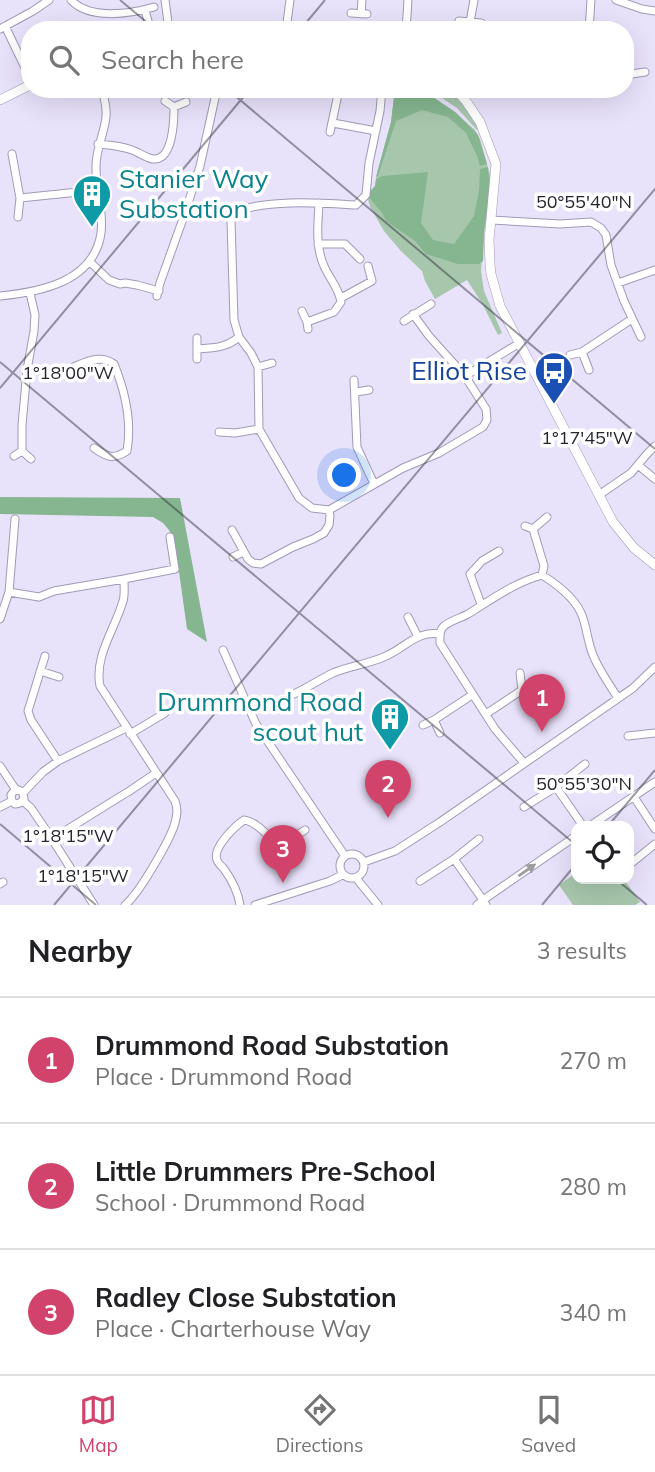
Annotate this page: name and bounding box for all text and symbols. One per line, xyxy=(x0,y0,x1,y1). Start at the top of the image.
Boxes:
search box xyxy=(21,21,634,98)
icon: search xyxy=(45,41,83,79)
text: Search here xyxy=(101,43,244,76)
place label: Stanier Way Substation xyxy=(119,162,269,225)
building icon: Stanier Way Substation xyxy=(71,173,113,228)
text: 50°55'40"N xyxy=(536,190,632,213)
bus stop icon: Elliot Rise xyxy=(533,350,575,405)
place label: Elliot Rise xyxy=(411,354,527,387)
text: 1°18'00"W xyxy=(22,361,114,384)
text: 1°17'45"W xyxy=(541,426,633,449)
your location xyxy=(327,458,361,492)
pin: 1 xyxy=(519,674,565,732)
place label: Drummond Road scout hut xyxy=(157,685,363,748)
building icon: Drummond Road scout hut xyxy=(369,696,411,751)
pin: 2 xyxy=(365,760,411,818)
text: 50°55'30"N xyxy=(536,772,632,795)
map controls xyxy=(571,821,634,884)
button: locate xyxy=(571,821,634,884)
text: 1°18'15"W xyxy=(22,824,114,847)
pin: 3 xyxy=(260,825,306,883)
one-way arrow xyxy=(518,863,536,877)
text: 1°18'15"W xyxy=(37,864,129,887)
text: Nearby xyxy=(28,932,132,970)
text: 3 results xyxy=(537,936,627,965)
text: Drummond Road Substation xyxy=(95,1029,449,1062)
text: 1 xyxy=(44,1046,58,1075)
text: 270 m xyxy=(559,1046,627,1075)
text: Place · Drummond Road xyxy=(95,1062,352,1091)
text: Little Drummers Pre-School xyxy=(95,1155,436,1188)
text: 2 xyxy=(44,1172,58,1201)
text: 280 m xyxy=(559,1172,627,1201)
text: School · Drummond Road xyxy=(95,1188,365,1217)
text: Radley Close Substation xyxy=(95,1281,397,1314)
text: 3 xyxy=(44,1298,58,1327)
text: 340 m xyxy=(559,1298,627,1327)
text: Place · Charterhouse Way xyxy=(95,1314,371,1343)
tab: Map xyxy=(79,1391,118,1457)
tab: Directions xyxy=(276,1391,364,1457)
tab: Saved xyxy=(521,1391,576,1457)

